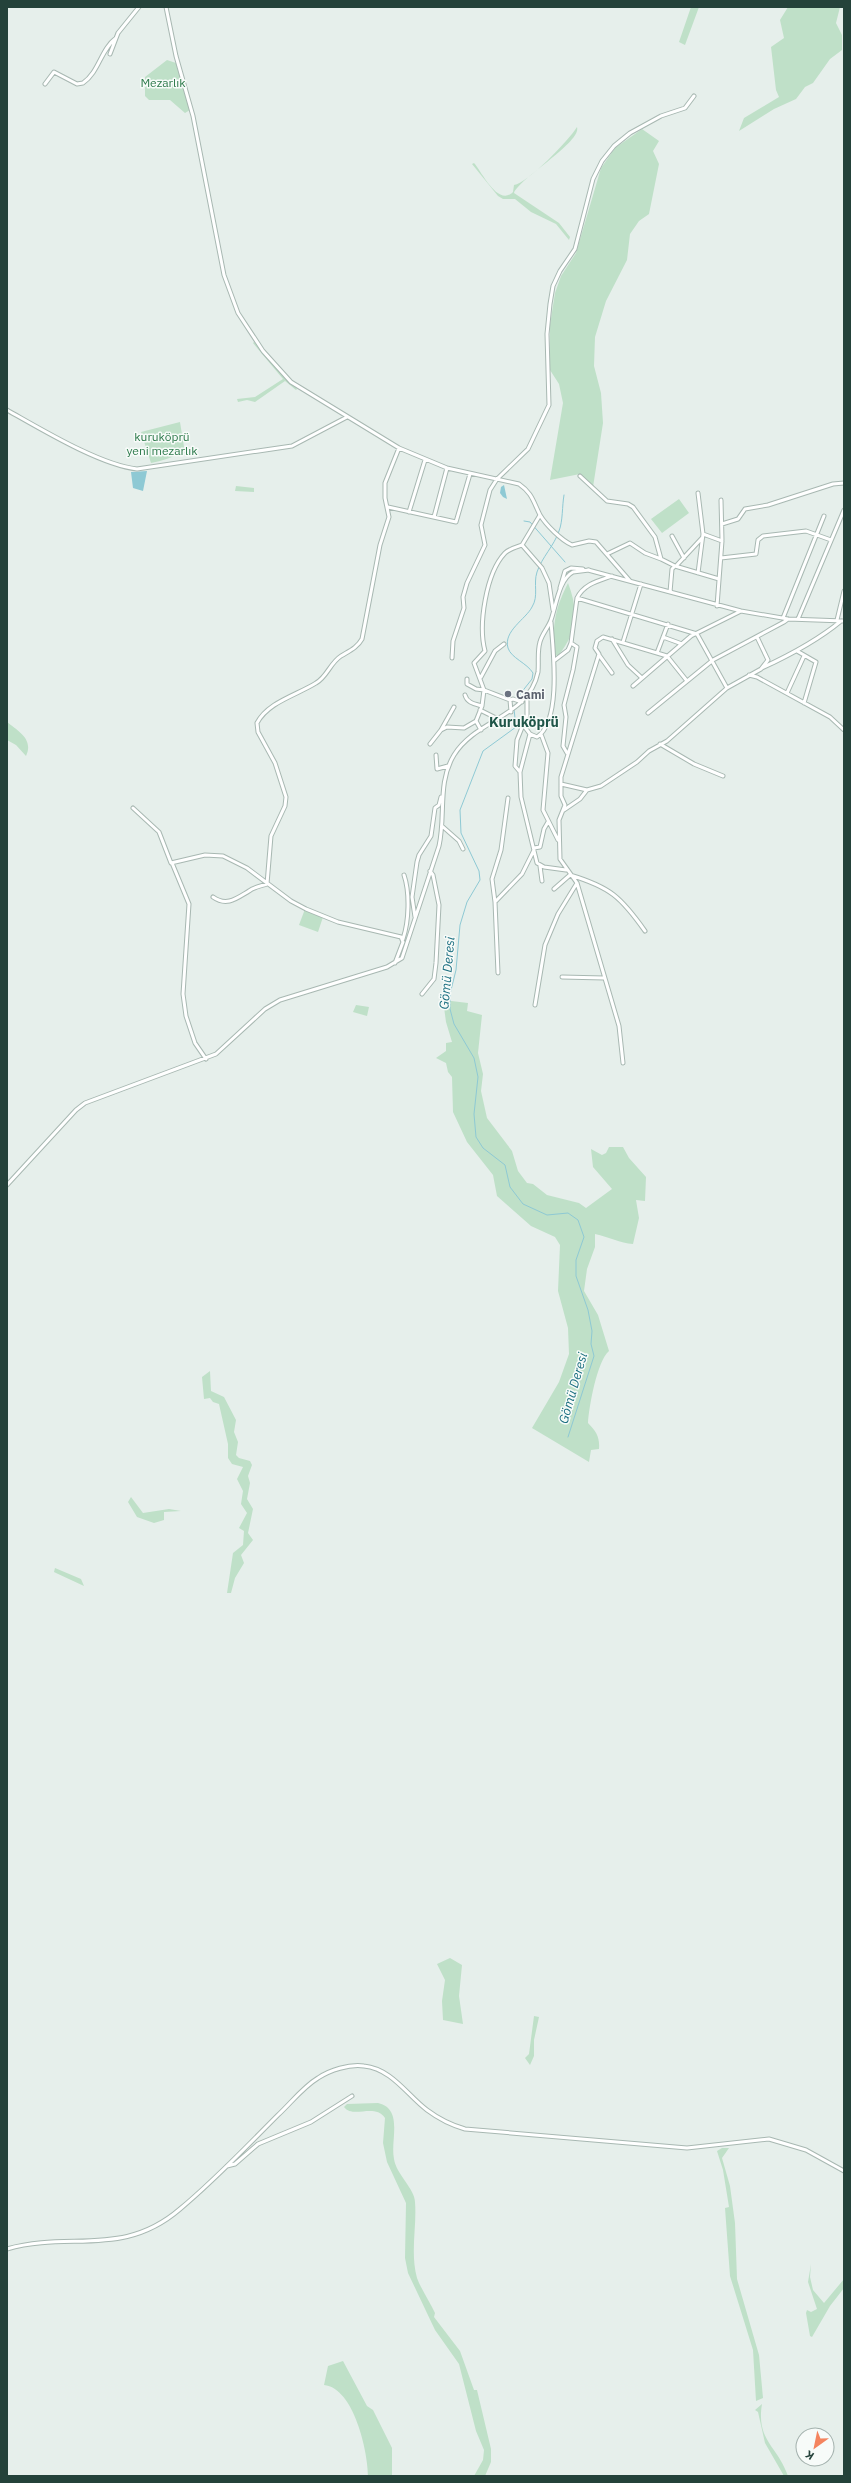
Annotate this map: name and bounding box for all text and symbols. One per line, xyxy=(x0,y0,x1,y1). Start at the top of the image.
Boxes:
park label: Mezarlık xyxy=(140,75,186,90)
park label: kuruköprü yeni mezarlık xyxy=(126,429,198,458)
place label: Cami xyxy=(516,687,545,702)
marker: Cami xyxy=(503,689,513,699)
district label: Kuruköprü xyxy=(489,713,559,731)
water label: Gömü Deresi xyxy=(435,935,459,1010)
water label: Gömü Deresi xyxy=(555,1350,591,1425)
north arrow xyxy=(795,2427,835,2467)
text: K xyxy=(802,2447,817,2463)

